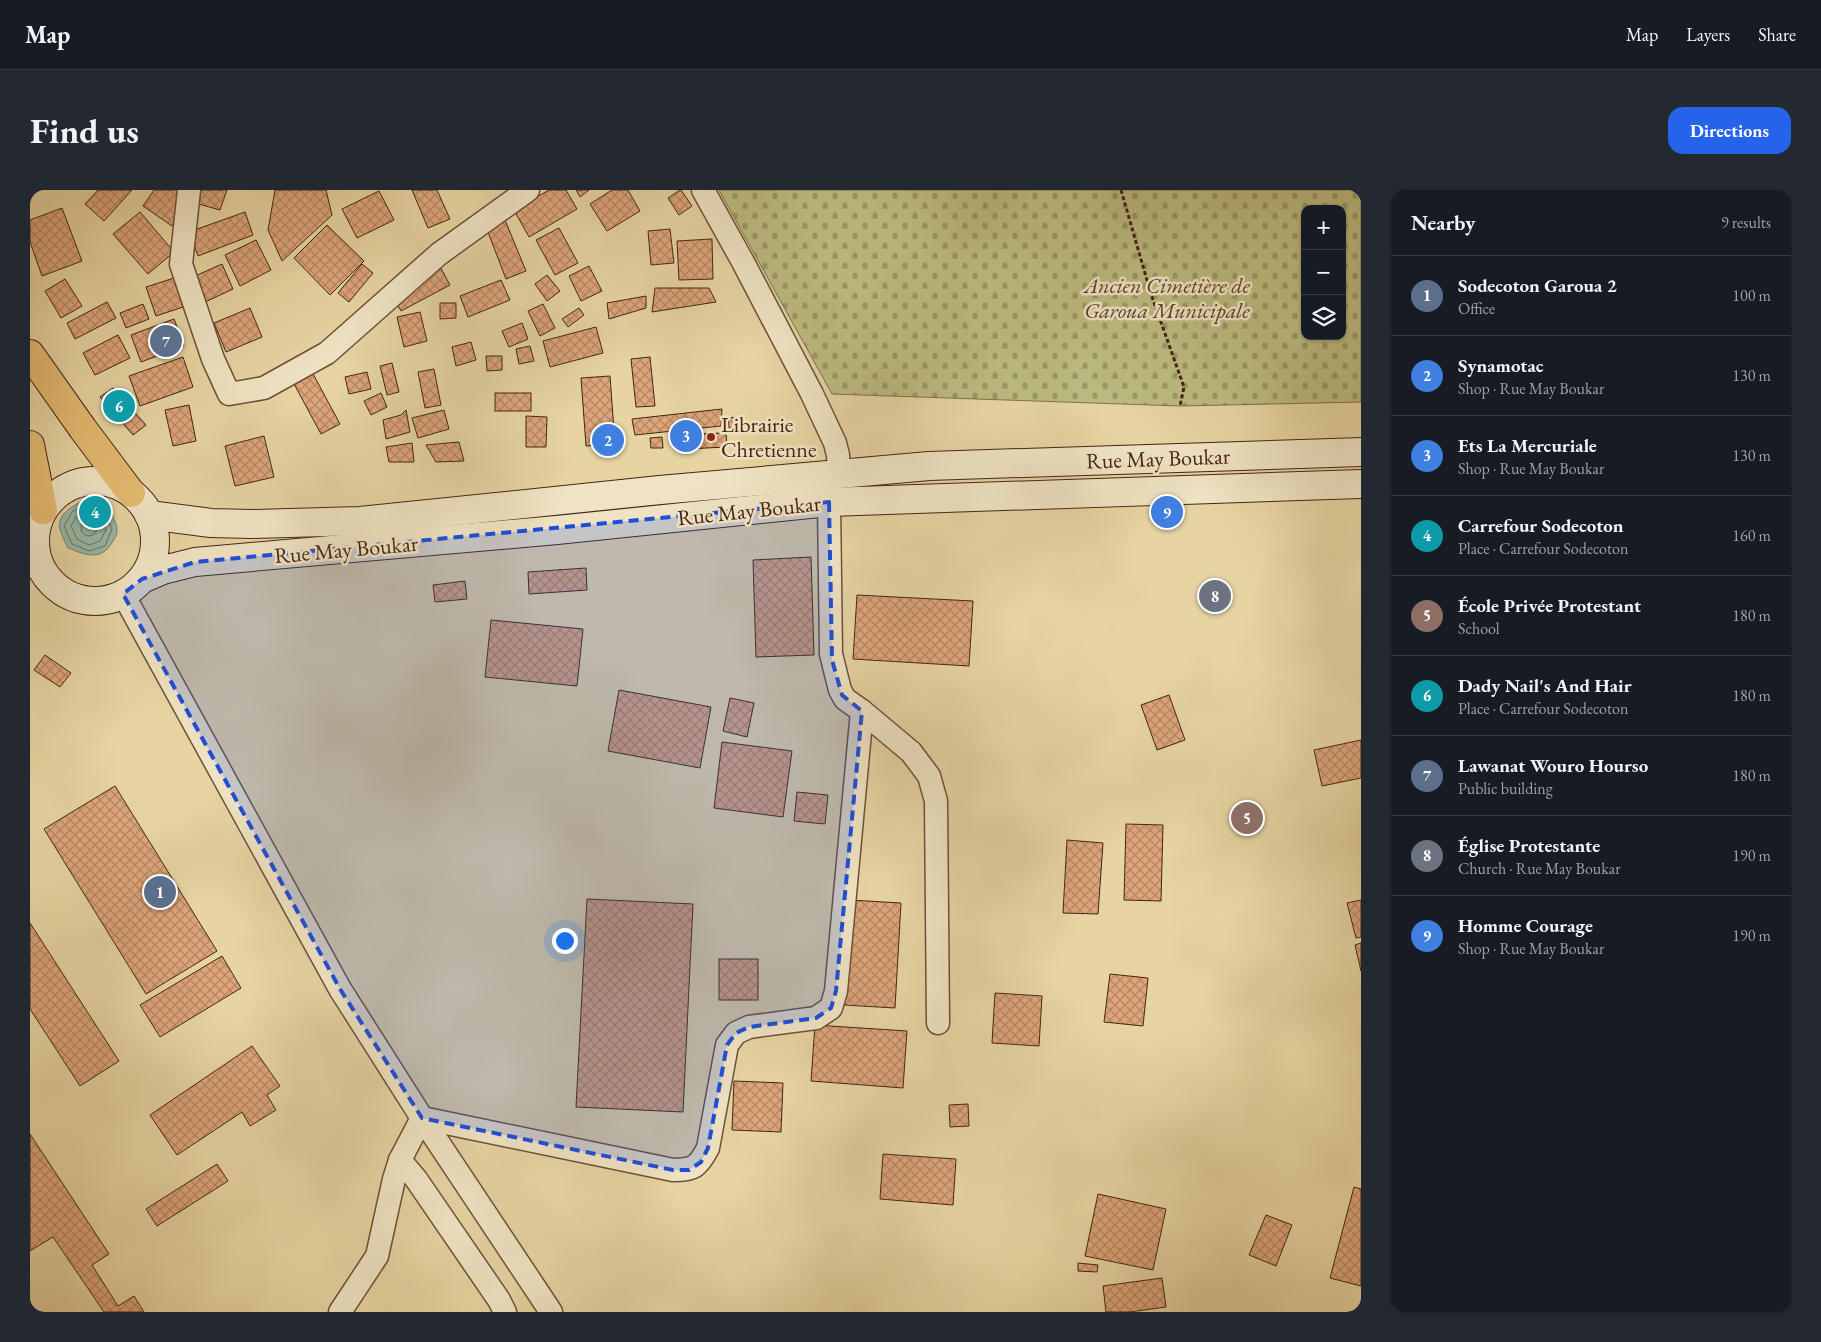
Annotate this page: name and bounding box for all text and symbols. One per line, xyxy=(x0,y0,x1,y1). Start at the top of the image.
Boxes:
text: Map xyxy=(25,19,70,50)
text: Map xyxy=(1626,23,1658,46)
text: Layers xyxy=(1686,23,1730,46)
text: Share xyxy=(1758,23,1796,46)
button: Directions xyxy=(1668,107,1791,154)
text: Find us xyxy=(30,108,139,153)
map controls xyxy=(1301,205,1346,340)
button: + xyxy=(1301,205,1346,250)
text: Nearby xyxy=(1411,209,1475,236)
text: 9 results xyxy=(1721,212,1771,233)
button: − xyxy=(1301,250,1346,295)
park label: Ancien Cimetière de Garoua Municipale xyxy=(1082,271,1250,325)
text: Sodecoton Garoua 2 xyxy=(1458,273,1617,298)
text: 1 xyxy=(1423,285,1431,306)
text: 100 m xyxy=(1732,285,1771,306)
button: layers xyxy=(1301,295,1346,340)
text: Office xyxy=(1458,298,1495,319)
pin: 7 xyxy=(150,322,182,360)
text: Synamotac xyxy=(1458,353,1544,378)
text: 2 xyxy=(1423,365,1431,386)
text: 130 m xyxy=(1732,365,1771,386)
text: Shop · Rue May Boukar xyxy=(1458,378,1604,399)
pin: 6 xyxy=(103,387,135,425)
place label: Librairie Chretienne xyxy=(721,410,817,464)
pin: 3 xyxy=(670,417,702,455)
pin: 2 xyxy=(592,421,624,459)
marker: Librairie Chretienne xyxy=(705,431,717,443)
text: Ets La Mercuriale xyxy=(1458,433,1597,458)
street label: Rue May Boukar xyxy=(1086,441,1231,476)
text: 3 xyxy=(1423,445,1431,466)
text: 130 m xyxy=(1732,445,1771,466)
text: Shop · Rue May Boukar xyxy=(1458,458,1604,479)
street label: Rue May Boukar xyxy=(676,488,823,532)
pin: 4 xyxy=(79,493,111,531)
pin: 9 xyxy=(1151,493,1183,531)
text: Carrefour Sodecoton xyxy=(1458,513,1624,538)
text: 4 xyxy=(1423,525,1431,546)
text: 160 m xyxy=(1732,525,1771,546)
street label: Rue May Boukar xyxy=(273,529,420,570)
text: Place · Carrefour Sodecoton xyxy=(1458,538,1628,559)
pin: 8 xyxy=(1199,577,1231,615)
text: École Privée Protestant xyxy=(1458,593,1641,618)
text: 5 xyxy=(1423,605,1431,626)
text: 180 m xyxy=(1732,605,1771,626)
text: School xyxy=(1458,618,1500,639)
text: Dady Nail's And Hair xyxy=(1458,673,1632,698)
text: 6 xyxy=(1423,685,1431,706)
text: 180 m xyxy=(1732,685,1771,706)
text: Place · Carrefour Sodecoton xyxy=(1458,698,1628,719)
text: Lawanat Wouro Hourso xyxy=(1458,753,1648,778)
text: 7 xyxy=(1423,765,1431,786)
text: 180 m xyxy=(1732,765,1771,786)
text: Public building xyxy=(1458,778,1553,799)
pin: 5 xyxy=(1231,799,1263,837)
text: Église Protestante xyxy=(1458,833,1600,858)
text: 8 xyxy=(1423,845,1431,866)
text: 190 m xyxy=(1732,845,1771,866)
text: Church · Rue May Boukar xyxy=(1458,858,1621,879)
pin: 1 xyxy=(144,873,176,911)
text: Homme Courage xyxy=(1458,913,1593,938)
text: 9 xyxy=(1423,925,1431,946)
text: 190 m xyxy=(1732,925,1771,946)
your location xyxy=(552,928,578,954)
text: Shop · Rue May Boukar xyxy=(1458,938,1604,959)

